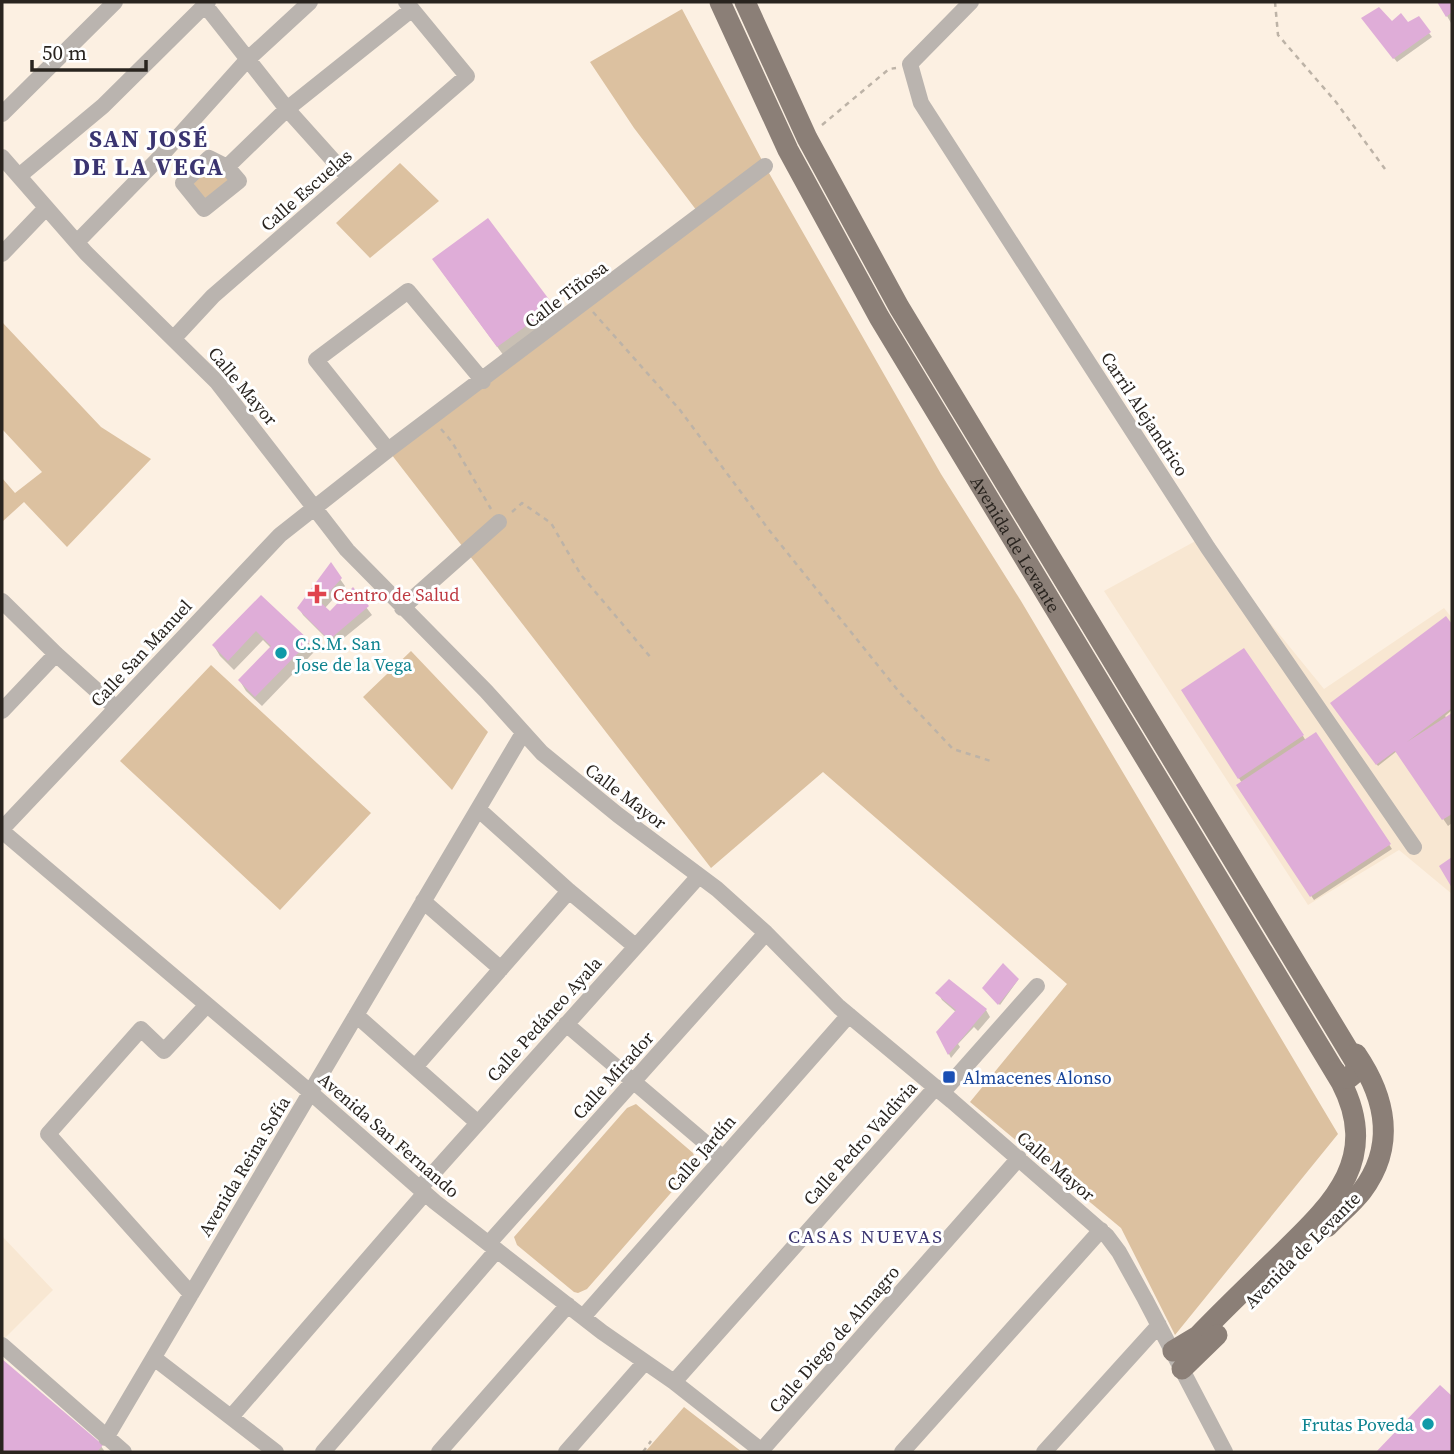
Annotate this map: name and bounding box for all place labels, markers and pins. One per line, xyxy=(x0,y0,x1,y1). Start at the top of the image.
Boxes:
place label: Centro de Salud xyxy=(333,582,459,607)
marker: Centro de Salud xyxy=(307,584,327,604)
place label: C.S.M. San Jose de la Vega xyxy=(294,631,413,677)
marker: C.S.M. San Jose de la Vega xyxy=(273,645,289,661)
place label: Almacenes Alonso xyxy=(963,1065,1112,1090)
marker: Almacenes Alonso xyxy=(941,1069,957,1085)
place label: Frutas Poveda xyxy=(1302,1412,1415,1437)
marker: Frutas Poveda xyxy=(1420,1416,1436,1432)

